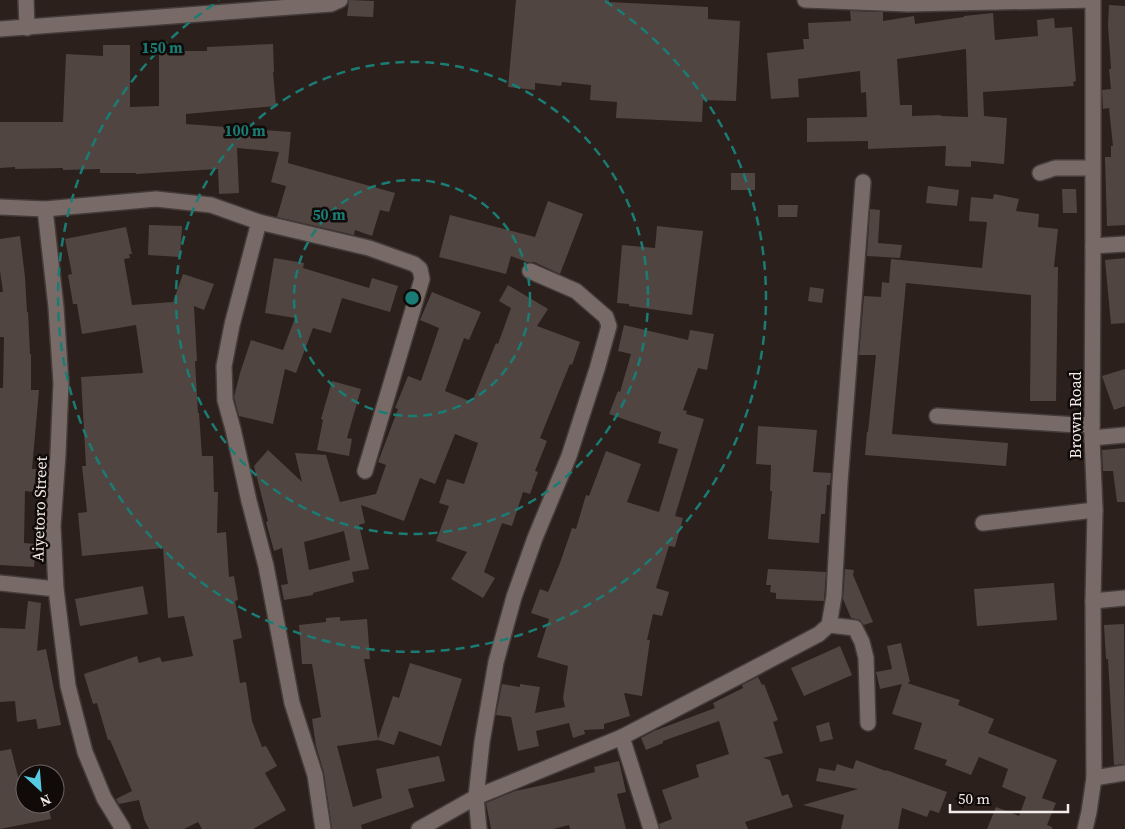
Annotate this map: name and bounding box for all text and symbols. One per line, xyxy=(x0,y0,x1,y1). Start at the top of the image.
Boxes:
text: 150 m xyxy=(141,37,183,58)
text: 100 m xyxy=(224,120,266,141)
text: 50 m xyxy=(312,204,346,225)
centre of rings xyxy=(403,289,421,307)
street label: Brown Road xyxy=(1064,371,1086,459)
street label: Aiyetoro Street xyxy=(26,455,52,562)
north arrow xyxy=(15,764,65,814)
scale bar xyxy=(950,782,1068,814)
text: 50 m xyxy=(958,788,990,809)
text: N xyxy=(37,789,55,812)

